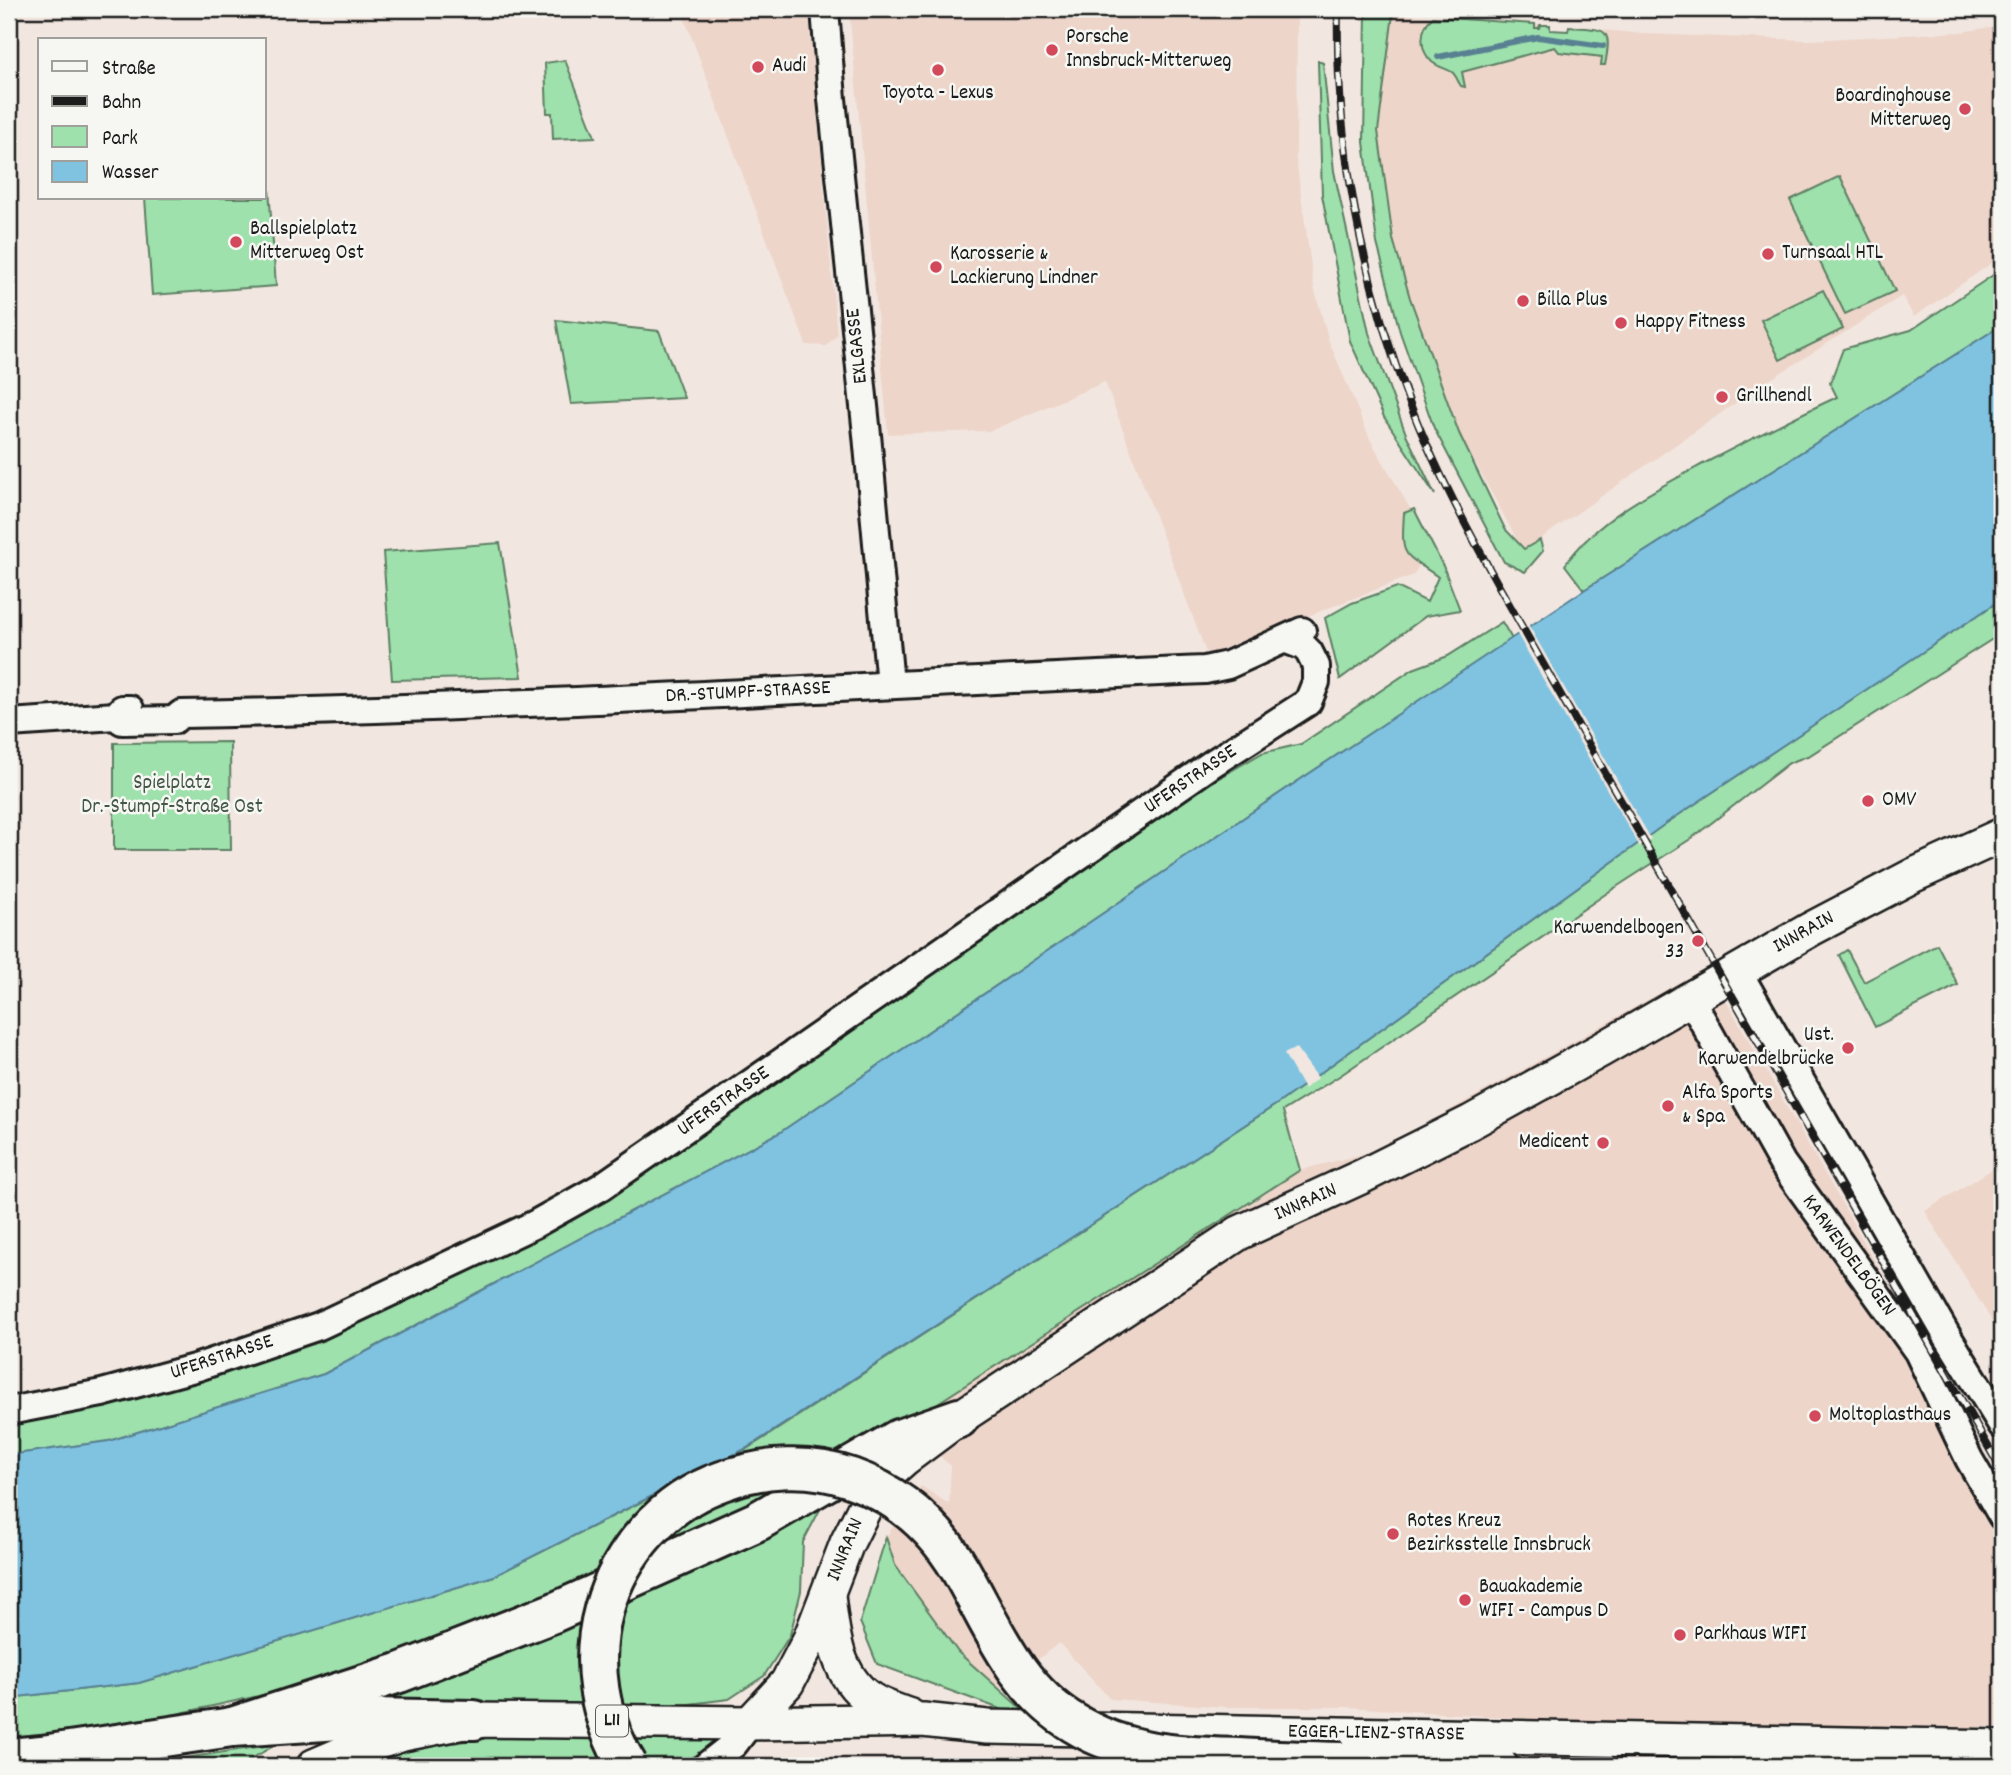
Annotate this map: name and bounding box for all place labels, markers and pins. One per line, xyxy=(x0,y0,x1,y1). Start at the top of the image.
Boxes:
place label: Porsche Innsbruck-Mitterweg xyxy=(1066,23,1232,77)
marker: Porsche Innsbruck-Mitterweg xyxy=(1044,42,1060,58)
place label: Audi xyxy=(772,52,806,82)
marker: Audi xyxy=(750,59,766,75)
marker: Toyota - Lexus xyxy=(930,62,946,78)
place label: Toyota - Lexus xyxy=(882,79,994,109)
place label: Boardinghouse Mitterweg xyxy=(1835,82,1951,136)
marker: Boardinghouse Mitterweg xyxy=(1957,101,1973,117)
place label: Ballspielplatz Mitterweg Ost xyxy=(250,215,364,269)
marker: Ballspielplatz Mitterweg Ost xyxy=(228,234,244,250)
place label: Turnsaal HTL xyxy=(1782,239,1883,269)
place label: Karosserie & Lackierung Lindner xyxy=(950,240,1098,294)
marker: Turnsaal HTL xyxy=(1760,246,1776,262)
marker: Karosserie & Lackierung Lindner xyxy=(928,259,944,275)
place label: Billa Plus xyxy=(1537,286,1608,316)
marker: Billa Plus xyxy=(1515,293,1531,309)
place label: Happy Fitness xyxy=(1635,308,1746,338)
marker: Happy Fitness xyxy=(1613,315,1629,331)
place label: Grillhendl xyxy=(1736,382,1812,412)
marker: Grillhendl xyxy=(1714,389,1730,405)
place label: OMV xyxy=(1882,786,1916,816)
marker: OMV xyxy=(1860,793,1876,809)
place label: Karwendelbogen 33 xyxy=(1554,914,1684,968)
marker: Karwendelbogen 33 xyxy=(1690,933,1706,949)
place label: Ust. Karwendelbrücke xyxy=(1698,1021,1834,1075)
marker: Ust. Karwendelbrücke xyxy=(1840,1040,1856,1056)
place label: Alfa Sports & Spa xyxy=(1682,1079,1773,1133)
marker: Alfa Sports & Spa xyxy=(1660,1098,1676,1114)
place label: Medicent xyxy=(1519,1128,1589,1158)
marker: Medicent xyxy=(1595,1135,1611,1151)
place label: Moltoplasthaus xyxy=(1829,1401,1951,1431)
marker: Moltoplasthaus xyxy=(1807,1408,1823,1424)
place label: Rotes Kreuz Bezirksstelle Innsbruck xyxy=(1407,1507,1591,1561)
marker: Rotes Kreuz Bezirksstelle Innsbruck xyxy=(1385,1526,1401,1542)
place label: Bauakademie WIFI - Campus D xyxy=(1479,1573,1608,1627)
marker: Bauakademie WIFI - Campus D xyxy=(1457,1592,1473,1608)
place label: Parkhaus WIFI xyxy=(1694,1620,1807,1650)
marker: Parkhaus WIFI xyxy=(1672,1627,1688,1643)

